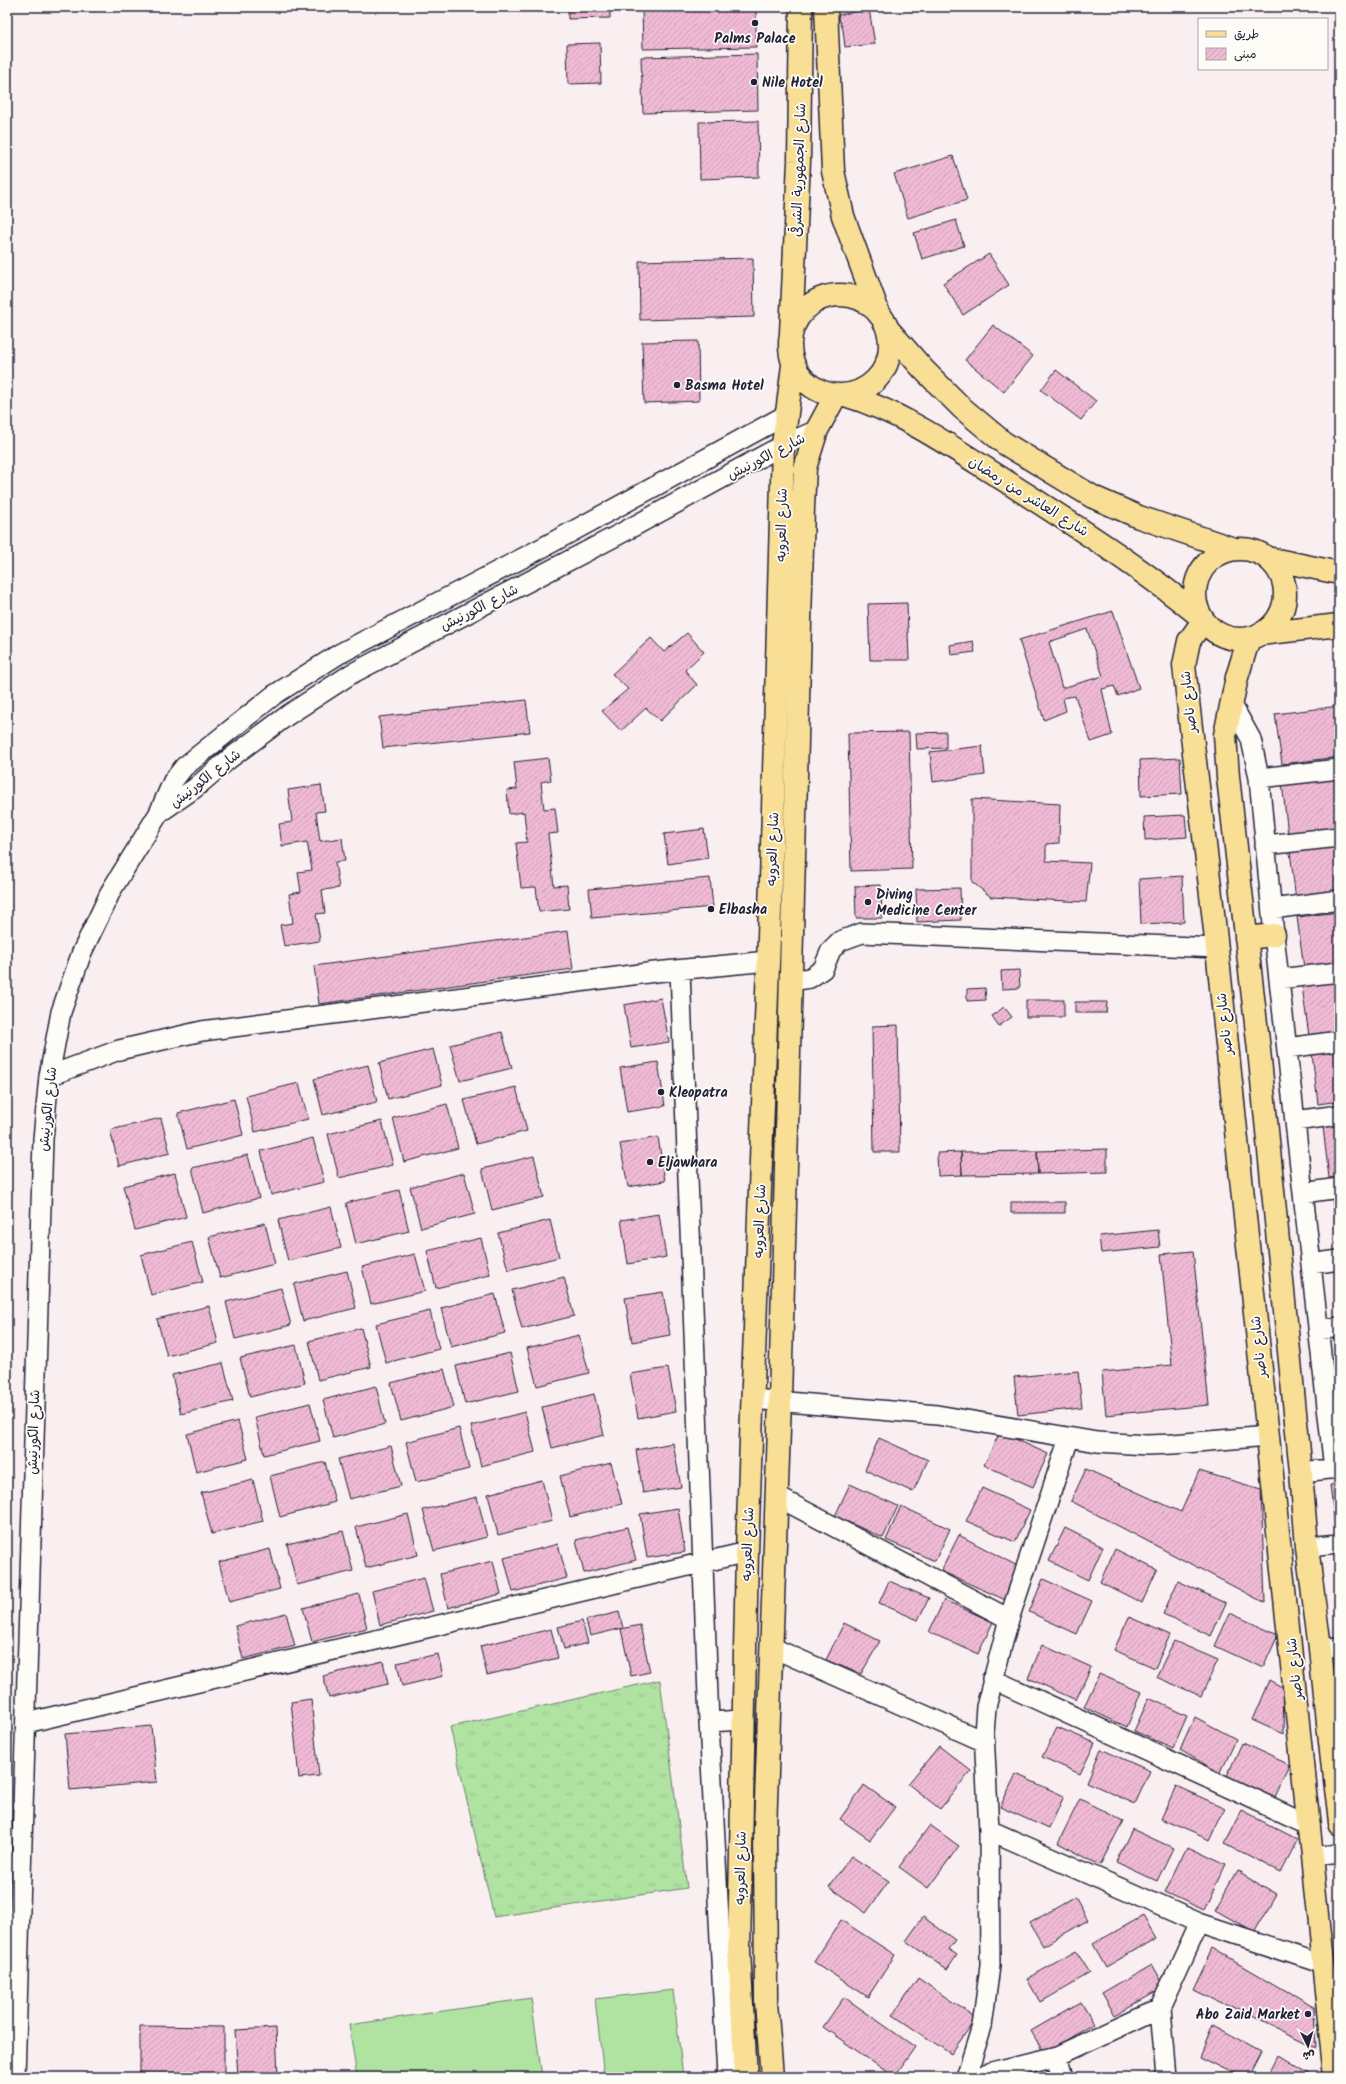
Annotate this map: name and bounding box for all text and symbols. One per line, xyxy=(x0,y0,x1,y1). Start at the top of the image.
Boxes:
marker: Palms Palace xyxy=(750,18,760,28)
legend xyxy=(1198,18,1328,70)
text: طريق xyxy=(1234,25,1259,44)
place label: Palms Palace xyxy=(714,28,796,50)
text: مبنى xyxy=(1234,45,1257,64)
place label: Nile Hotel xyxy=(762,72,823,94)
marker: Nile Hotel xyxy=(749,77,759,87)
street label: شارع الجمهورية الشرقى xyxy=(786,103,812,237)
place label: Basma Hotel xyxy=(685,375,764,397)
marker: Basma Hotel xyxy=(672,380,682,390)
street label: شارع الكورنيش xyxy=(724,428,809,486)
street label: شارع العاشر من رمضان xyxy=(964,451,1093,543)
street label: شارع العروبه xyxy=(770,488,794,562)
street label: شارع الكورنيش xyxy=(437,579,522,637)
street label: شارع ناصر xyxy=(1175,670,1203,735)
street label: شارع الكورنيش xyxy=(165,744,246,814)
street label: شارع العروبه xyxy=(761,812,785,886)
place label: Diving Medicine Center xyxy=(876,884,977,922)
marker: Diving Medicine Center xyxy=(863,897,873,907)
place label: Elbasha xyxy=(719,899,767,921)
marker: Elbasha xyxy=(706,904,716,914)
street label: شارع ناصر xyxy=(1211,992,1239,1057)
street label: شارع الكورنيش xyxy=(33,1066,63,1153)
place label: Kleopatra xyxy=(669,1082,728,1104)
marker: Kleopatra xyxy=(656,1087,666,1097)
place label: Eljawhara xyxy=(658,1152,717,1174)
marker: Eljawhara xyxy=(645,1157,655,1167)
street label: شارع العروبه xyxy=(748,1184,772,1258)
street label: شارع ناصر xyxy=(1245,1315,1273,1380)
street label: شارع الكورنيش xyxy=(22,1389,46,1475)
street label: شارع العروبه xyxy=(736,1507,760,1581)
street label: شارع ناصر xyxy=(1281,1637,1309,1702)
street label: شارع العروبه xyxy=(729,1831,753,1905)
place label: Abo Zaid Market xyxy=(1196,2004,1301,2026)
marker: Abo Zaid Market xyxy=(1303,2009,1313,2019)
north arrow xyxy=(1288,2026,1328,2066)
text: ش xyxy=(1302,2045,1316,2064)

